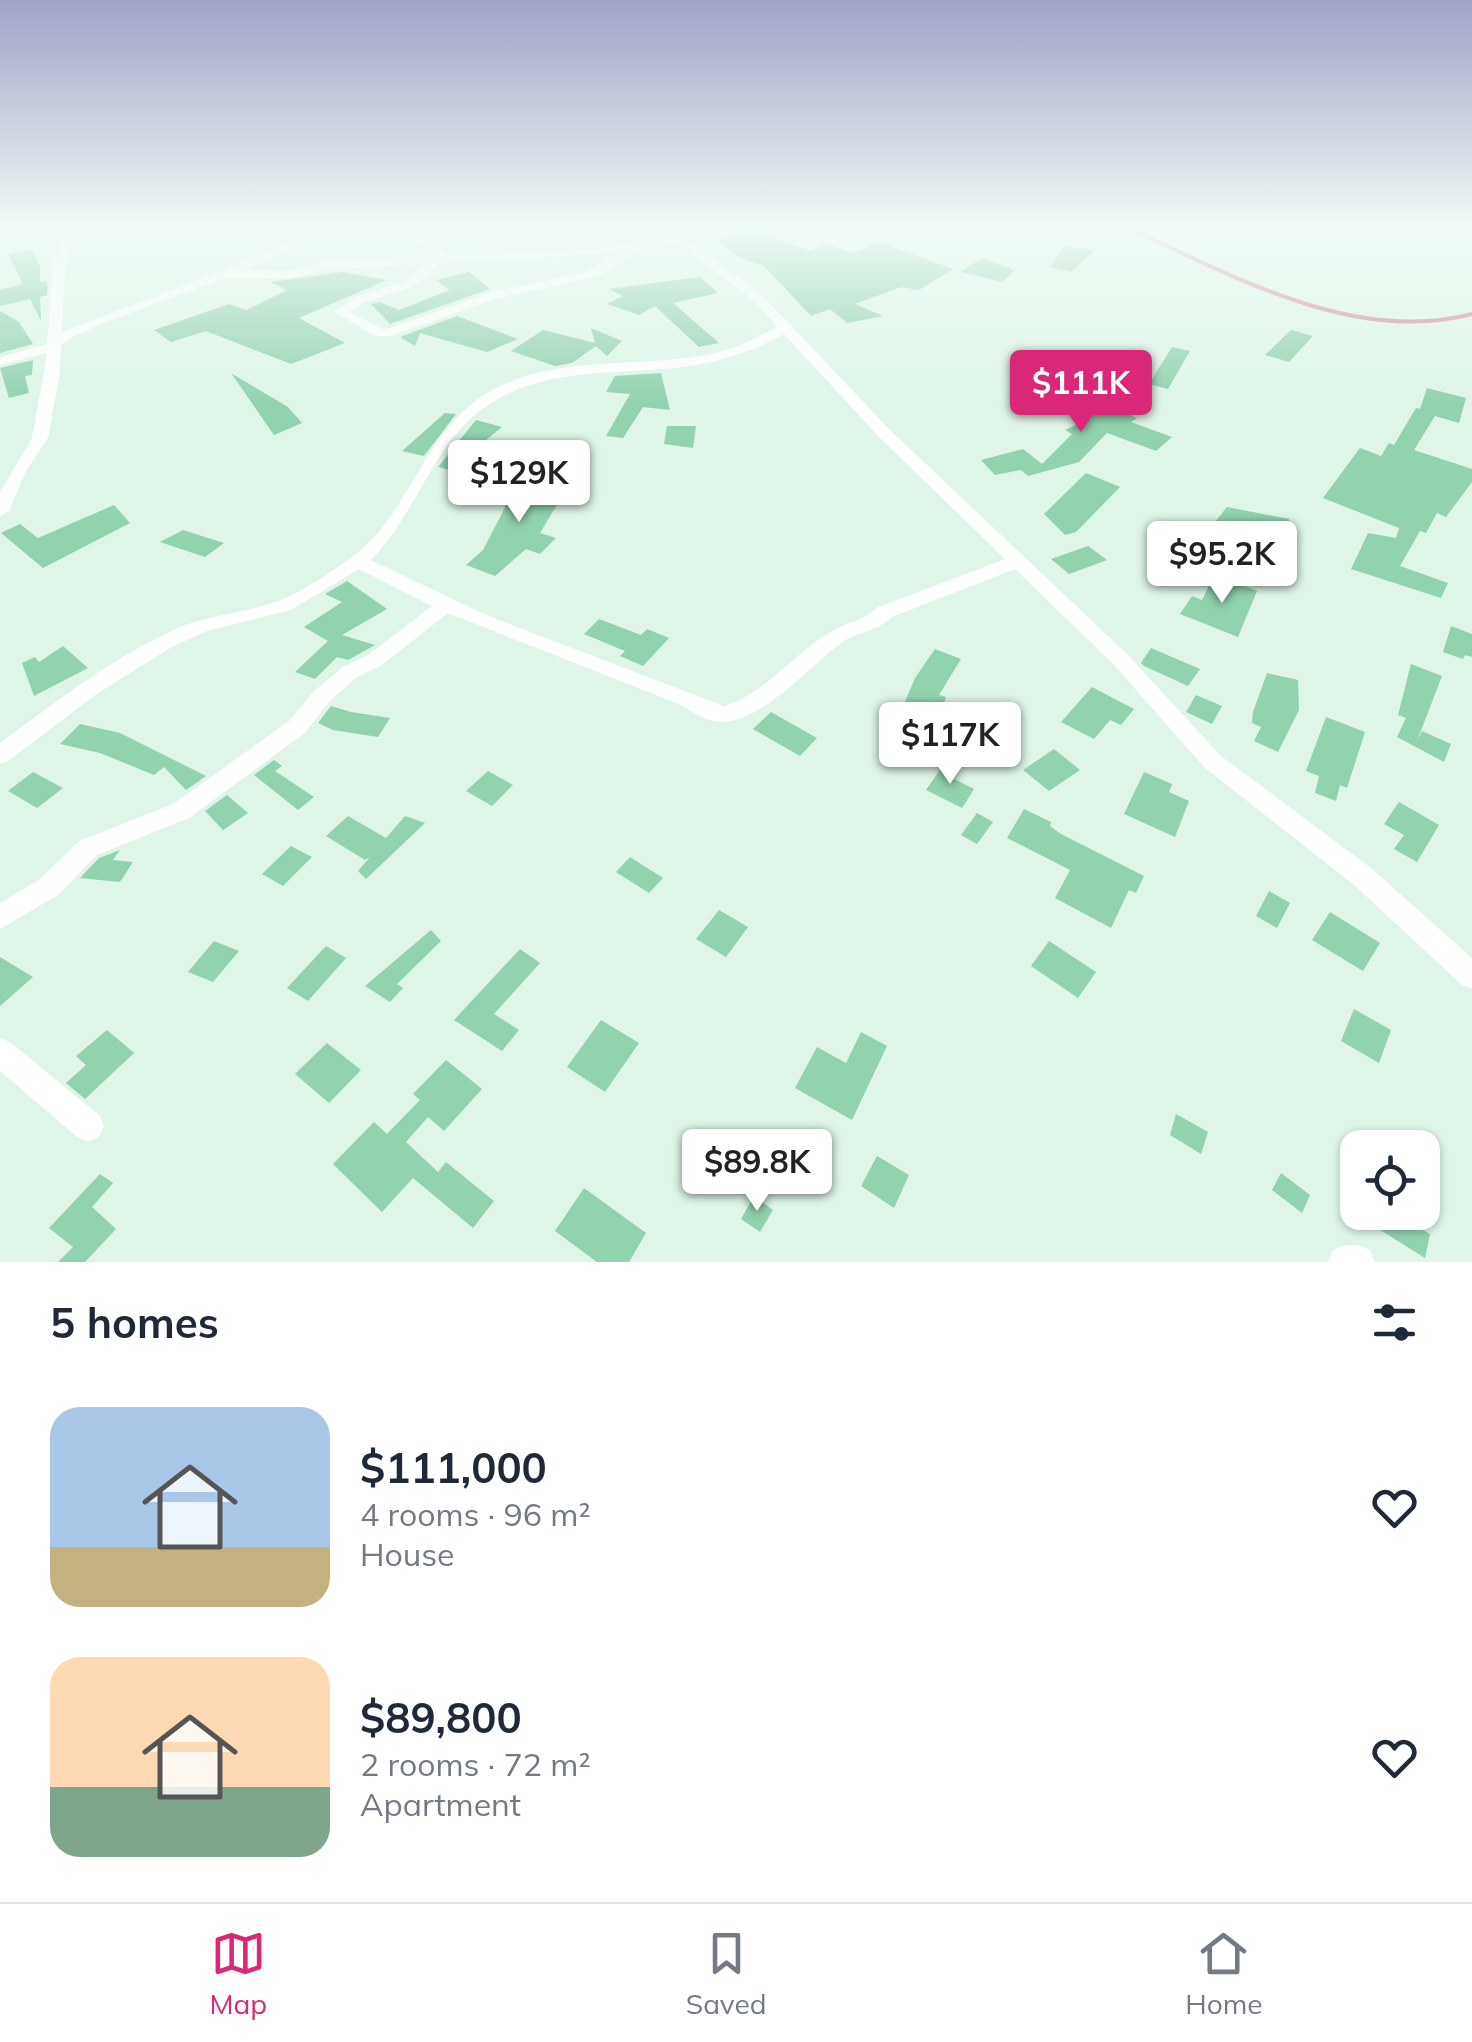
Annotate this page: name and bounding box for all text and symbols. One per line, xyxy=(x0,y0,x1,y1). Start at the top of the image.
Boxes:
pin: $111K xyxy=(1011,350,1151,435)
text: $111K xyxy=(1032,362,1130,402)
pin: $129K xyxy=(449,440,589,525)
text: $129K xyxy=(470,452,568,492)
pin: $95.2K xyxy=(1141,521,1303,606)
text: $95.2K xyxy=(1169,533,1275,573)
pin: $117K xyxy=(880,702,1020,787)
text: $117K xyxy=(901,714,999,754)
pin: $89.8K xyxy=(676,1129,838,1214)
map controls xyxy=(1340,1130,1440,1230)
button: locate xyxy=(1340,1130,1440,1230)
text: $89.8K xyxy=(704,1141,810,1181)
icon: filters xyxy=(1367,1295,1422,1350)
text: 5 homes xyxy=(50,1296,219,1349)
text: $111,000 xyxy=(360,1441,547,1494)
icon: home xyxy=(130,1447,250,1567)
icon: heart xyxy=(1367,1480,1422,1535)
text: 4 rooms · 96 m² xyxy=(360,1494,591,1534)
text: House xyxy=(360,1534,455,1574)
text: $89,800 xyxy=(360,1691,522,1744)
icon: home xyxy=(130,1697,250,1817)
icon: heart xyxy=(1367,1730,1422,1785)
text: 2 rooms · 72 m² xyxy=(360,1744,591,1784)
text: Apartment xyxy=(360,1784,521,1824)
tab: Map xyxy=(209,1926,267,2021)
tab: Saved xyxy=(686,1926,767,2021)
tab: Home xyxy=(1185,1926,1263,2021)

